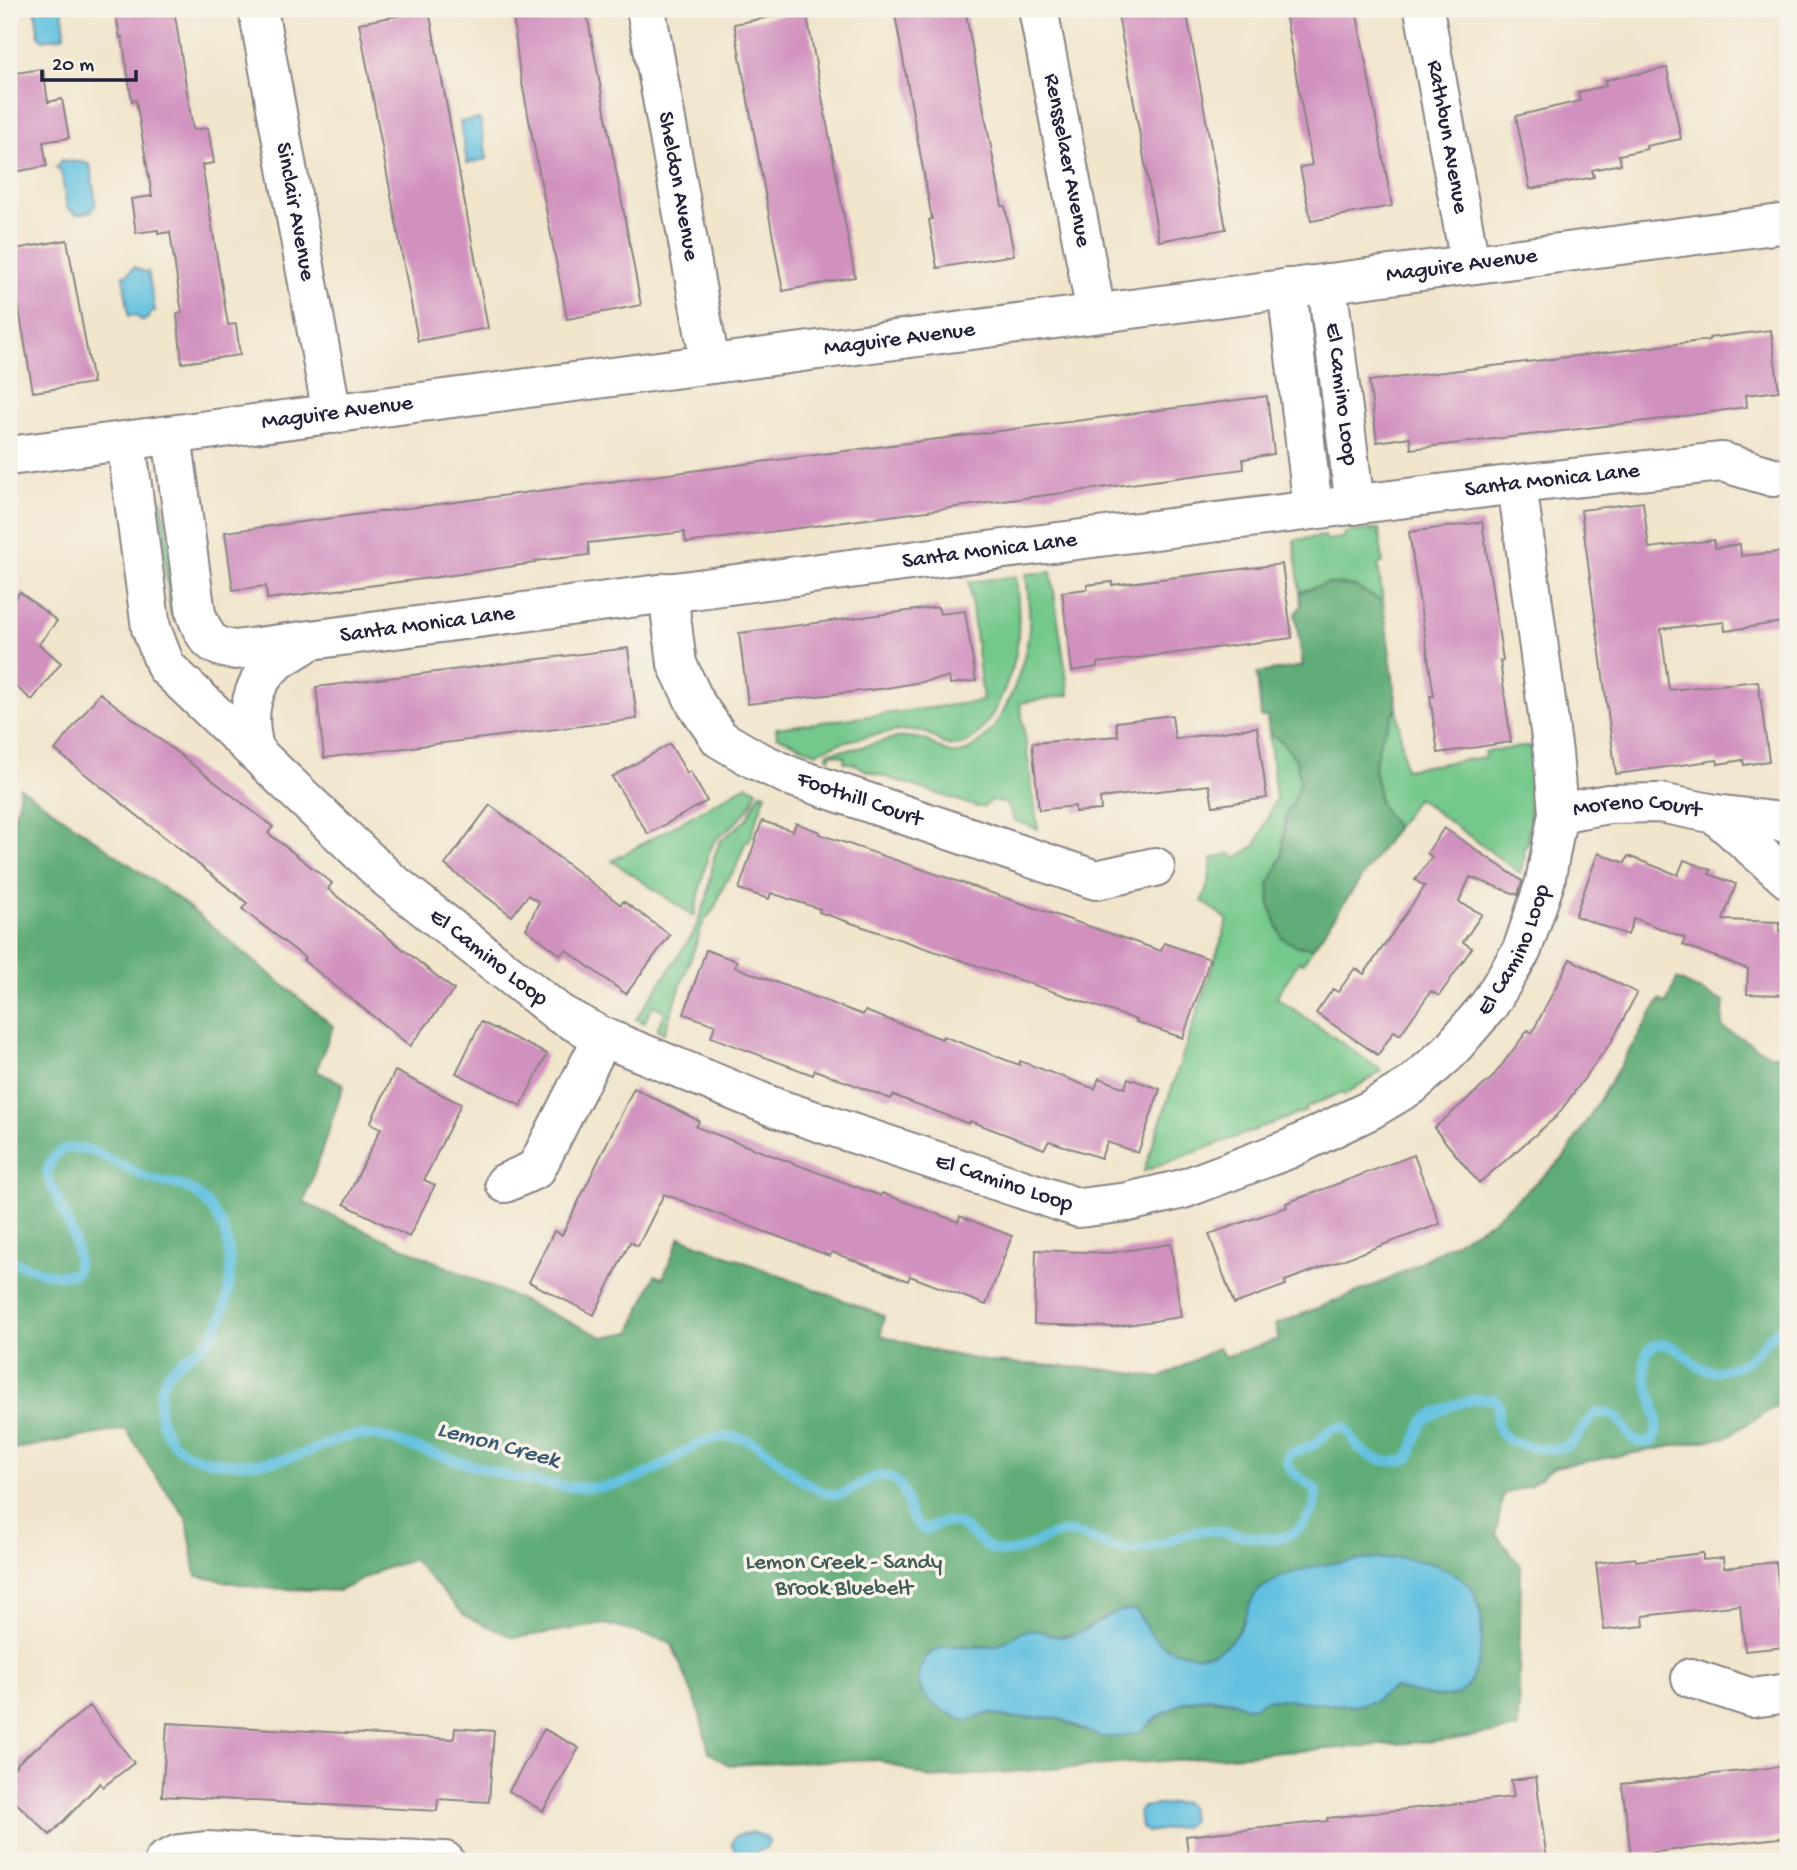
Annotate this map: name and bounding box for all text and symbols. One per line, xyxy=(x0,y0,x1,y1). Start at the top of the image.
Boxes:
scale bar xyxy=(42,38,136,82)
text: 20 m xyxy=(52,54,94,79)
street label: Rathbun Avenue xyxy=(1420,58,1474,217)
street label: Rensselaer Avenue xyxy=(1037,71,1097,250)
street label: Sheldon Avenue xyxy=(651,109,705,264)
street label: Sinclair Avenue xyxy=(269,140,321,284)
street label: Maguire Avenue xyxy=(1384,242,1540,289)
street label: Maguire Avenue xyxy=(822,316,978,363)
street label: El Camino Loop xyxy=(1319,321,1363,467)
street label: Maguire Avenue xyxy=(260,390,416,436)
street label: Santa Monica Lane xyxy=(1463,457,1642,504)
street label: Santa Monica Lane xyxy=(901,526,1080,575)
street label: Santa Monica Lane xyxy=(338,600,518,650)
street label: Foothill Court xyxy=(792,765,927,834)
street label: Moreno Court xyxy=(1571,789,1705,825)
street label: El Camino Loop xyxy=(1472,881,1557,1022)
street label: El Camino Loop xyxy=(424,903,553,1013)
street label: El Camino Loop xyxy=(932,1148,1076,1219)
water label: Lemon Creek xyxy=(434,1416,564,1477)
park label: Lemon Creek - Sandy Brook Bluebelt xyxy=(746,1550,942,1603)

